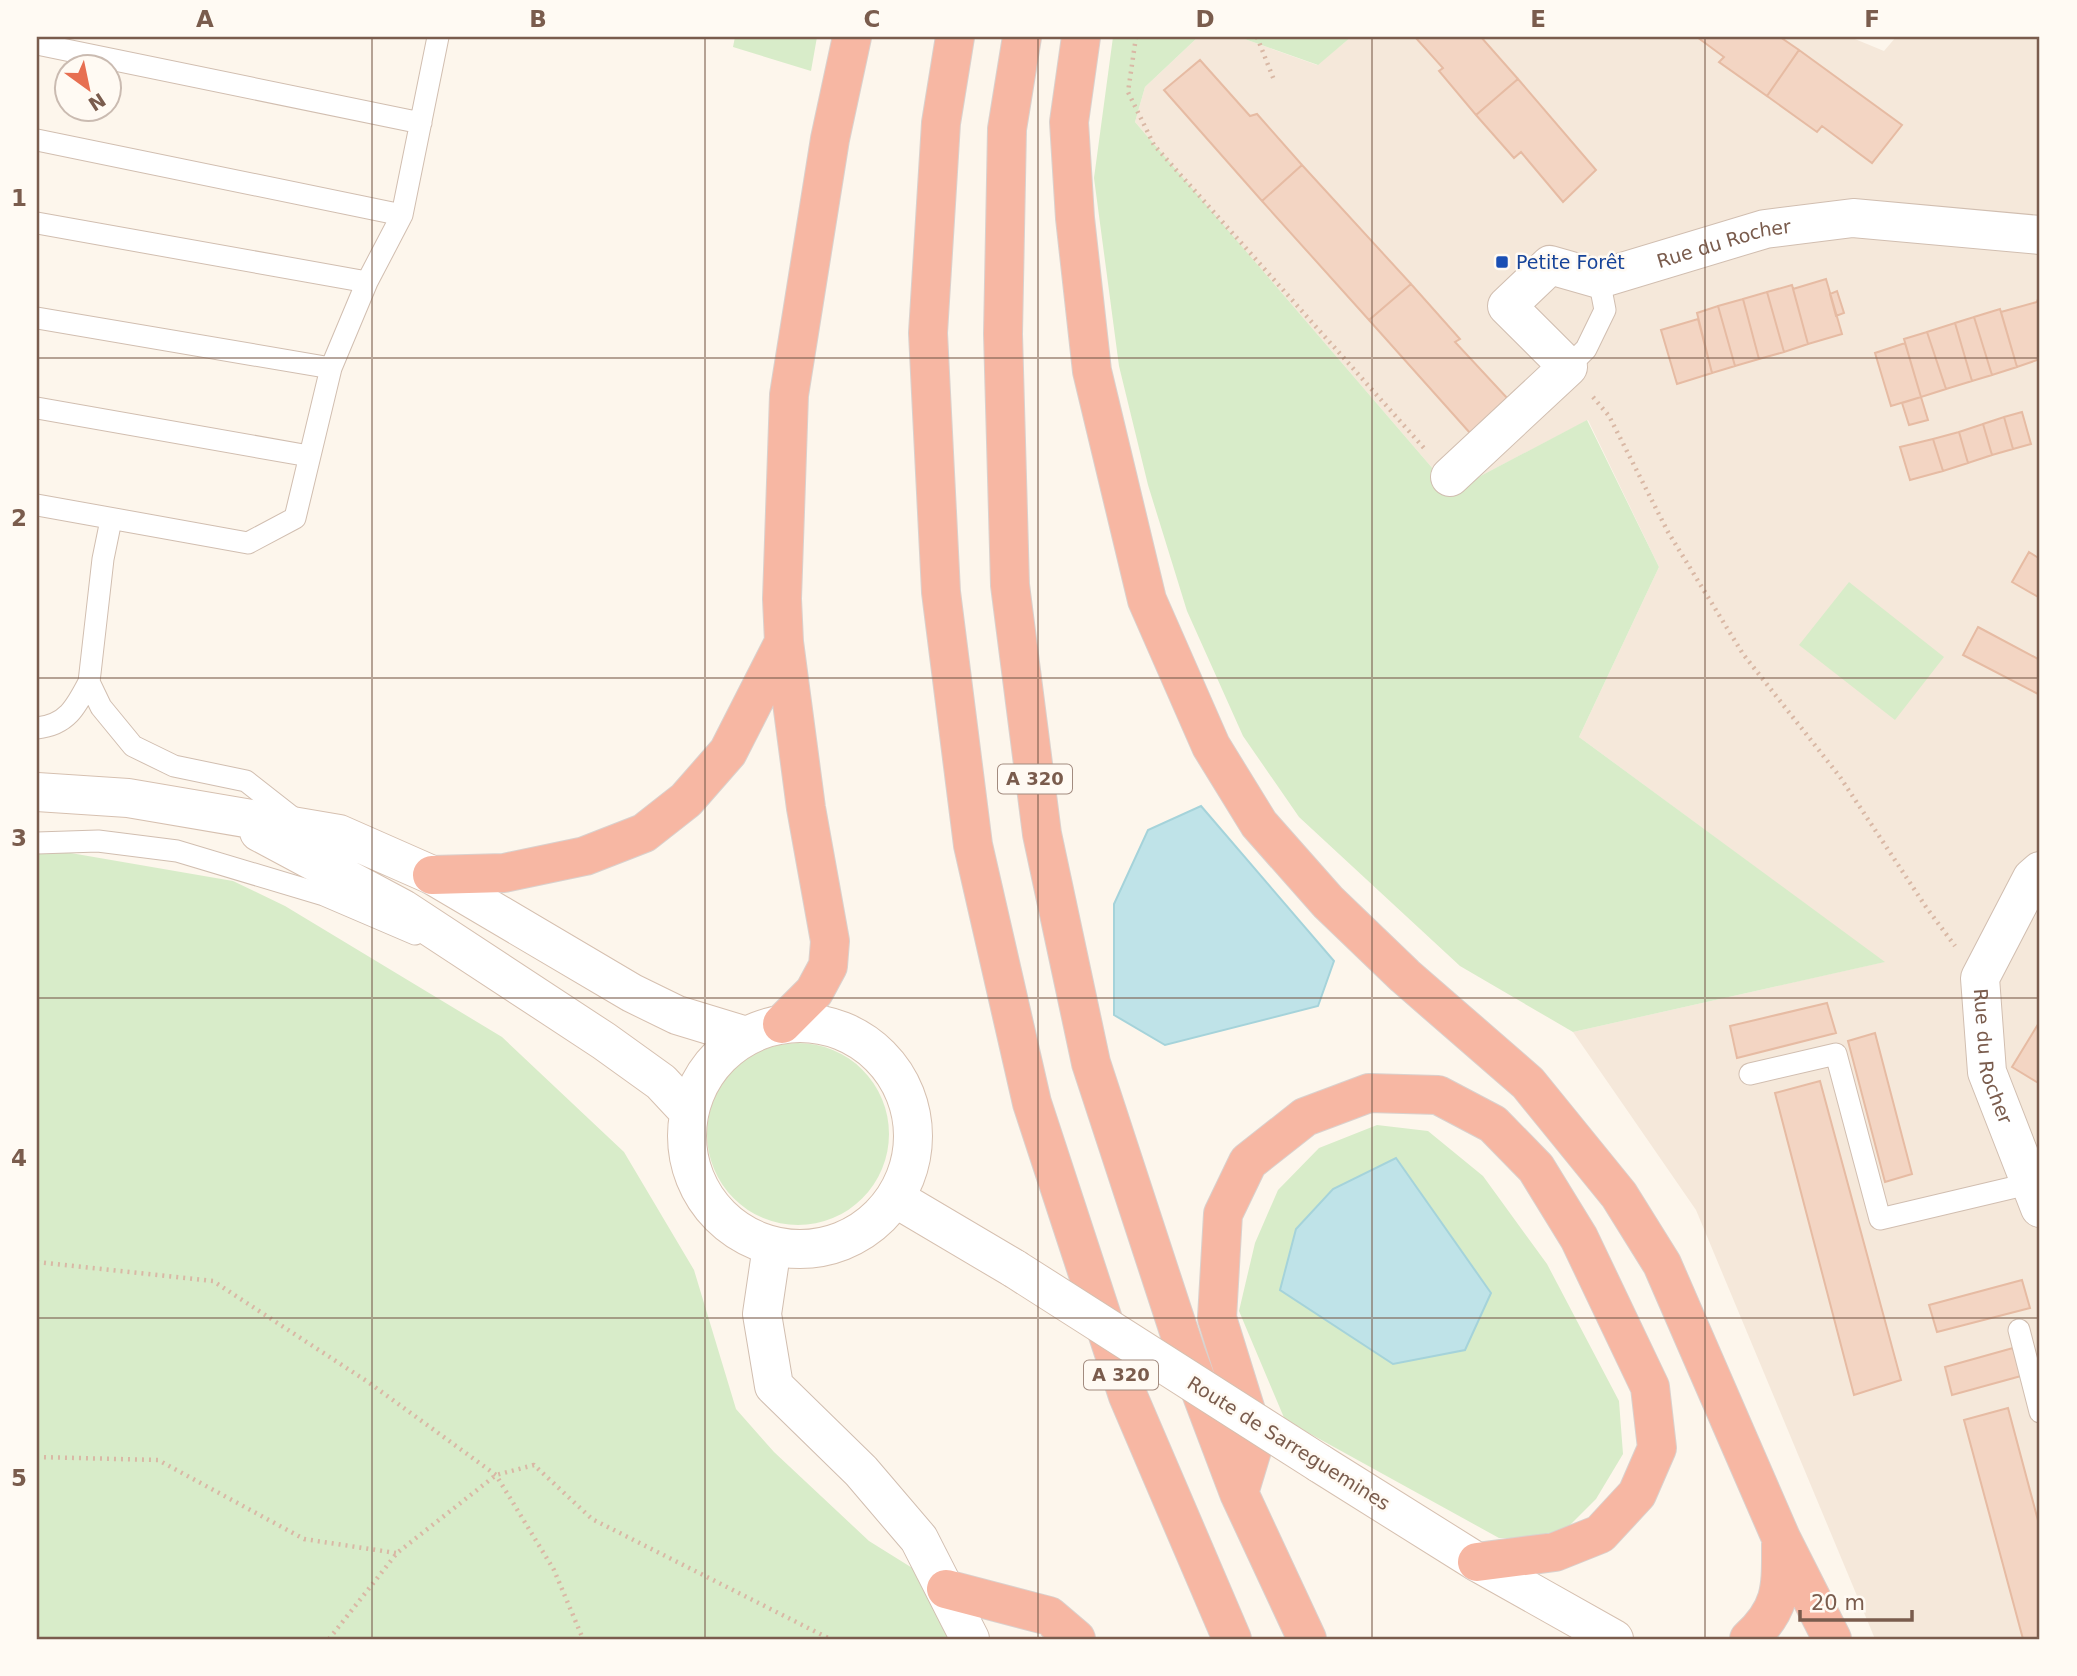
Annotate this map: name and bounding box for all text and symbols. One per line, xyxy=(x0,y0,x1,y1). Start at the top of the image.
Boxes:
text: A xyxy=(196,6,214,32)
text: B xyxy=(529,6,547,32)
text: C xyxy=(864,6,880,32)
text: D xyxy=(1195,6,1215,32)
text: E xyxy=(1530,6,1546,32)
text: F xyxy=(1864,6,1880,32)
north arrow xyxy=(52,52,122,122)
text: N xyxy=(85,89,110,116)
text: 1 xyxy=(11,185,27,211)
street label: Rue du Rocher xyxy=(1654,215,1792,272)
place label: Petite Forêt xyxy=(1516,251,1625,273)
marker: Petite Forêt xyxy=(1494,254,1510,270)
text: 2 xyxy=(11,505,27,531)
road number: A 320 xyxy=(998,764,1072,794)
text: 3 xyxy=(11,825,27,851)
street label: Rue du Rocher xyxy=(1970,988,2017,1127)
text: 4 xyxy=(11,1145,27,1171)
road number: A 320 xyxy=(1084,1360,1158,1390)
street label: Route de Sarreguemines xyxy=(1184,1372,1394,1514)
text: 5 xyxy=(11,1465,27,1491)
scale bar xyxy=(1800,1578,1912,1622)
text: 20 m xyxy=(1811,1591,1865,1615)

